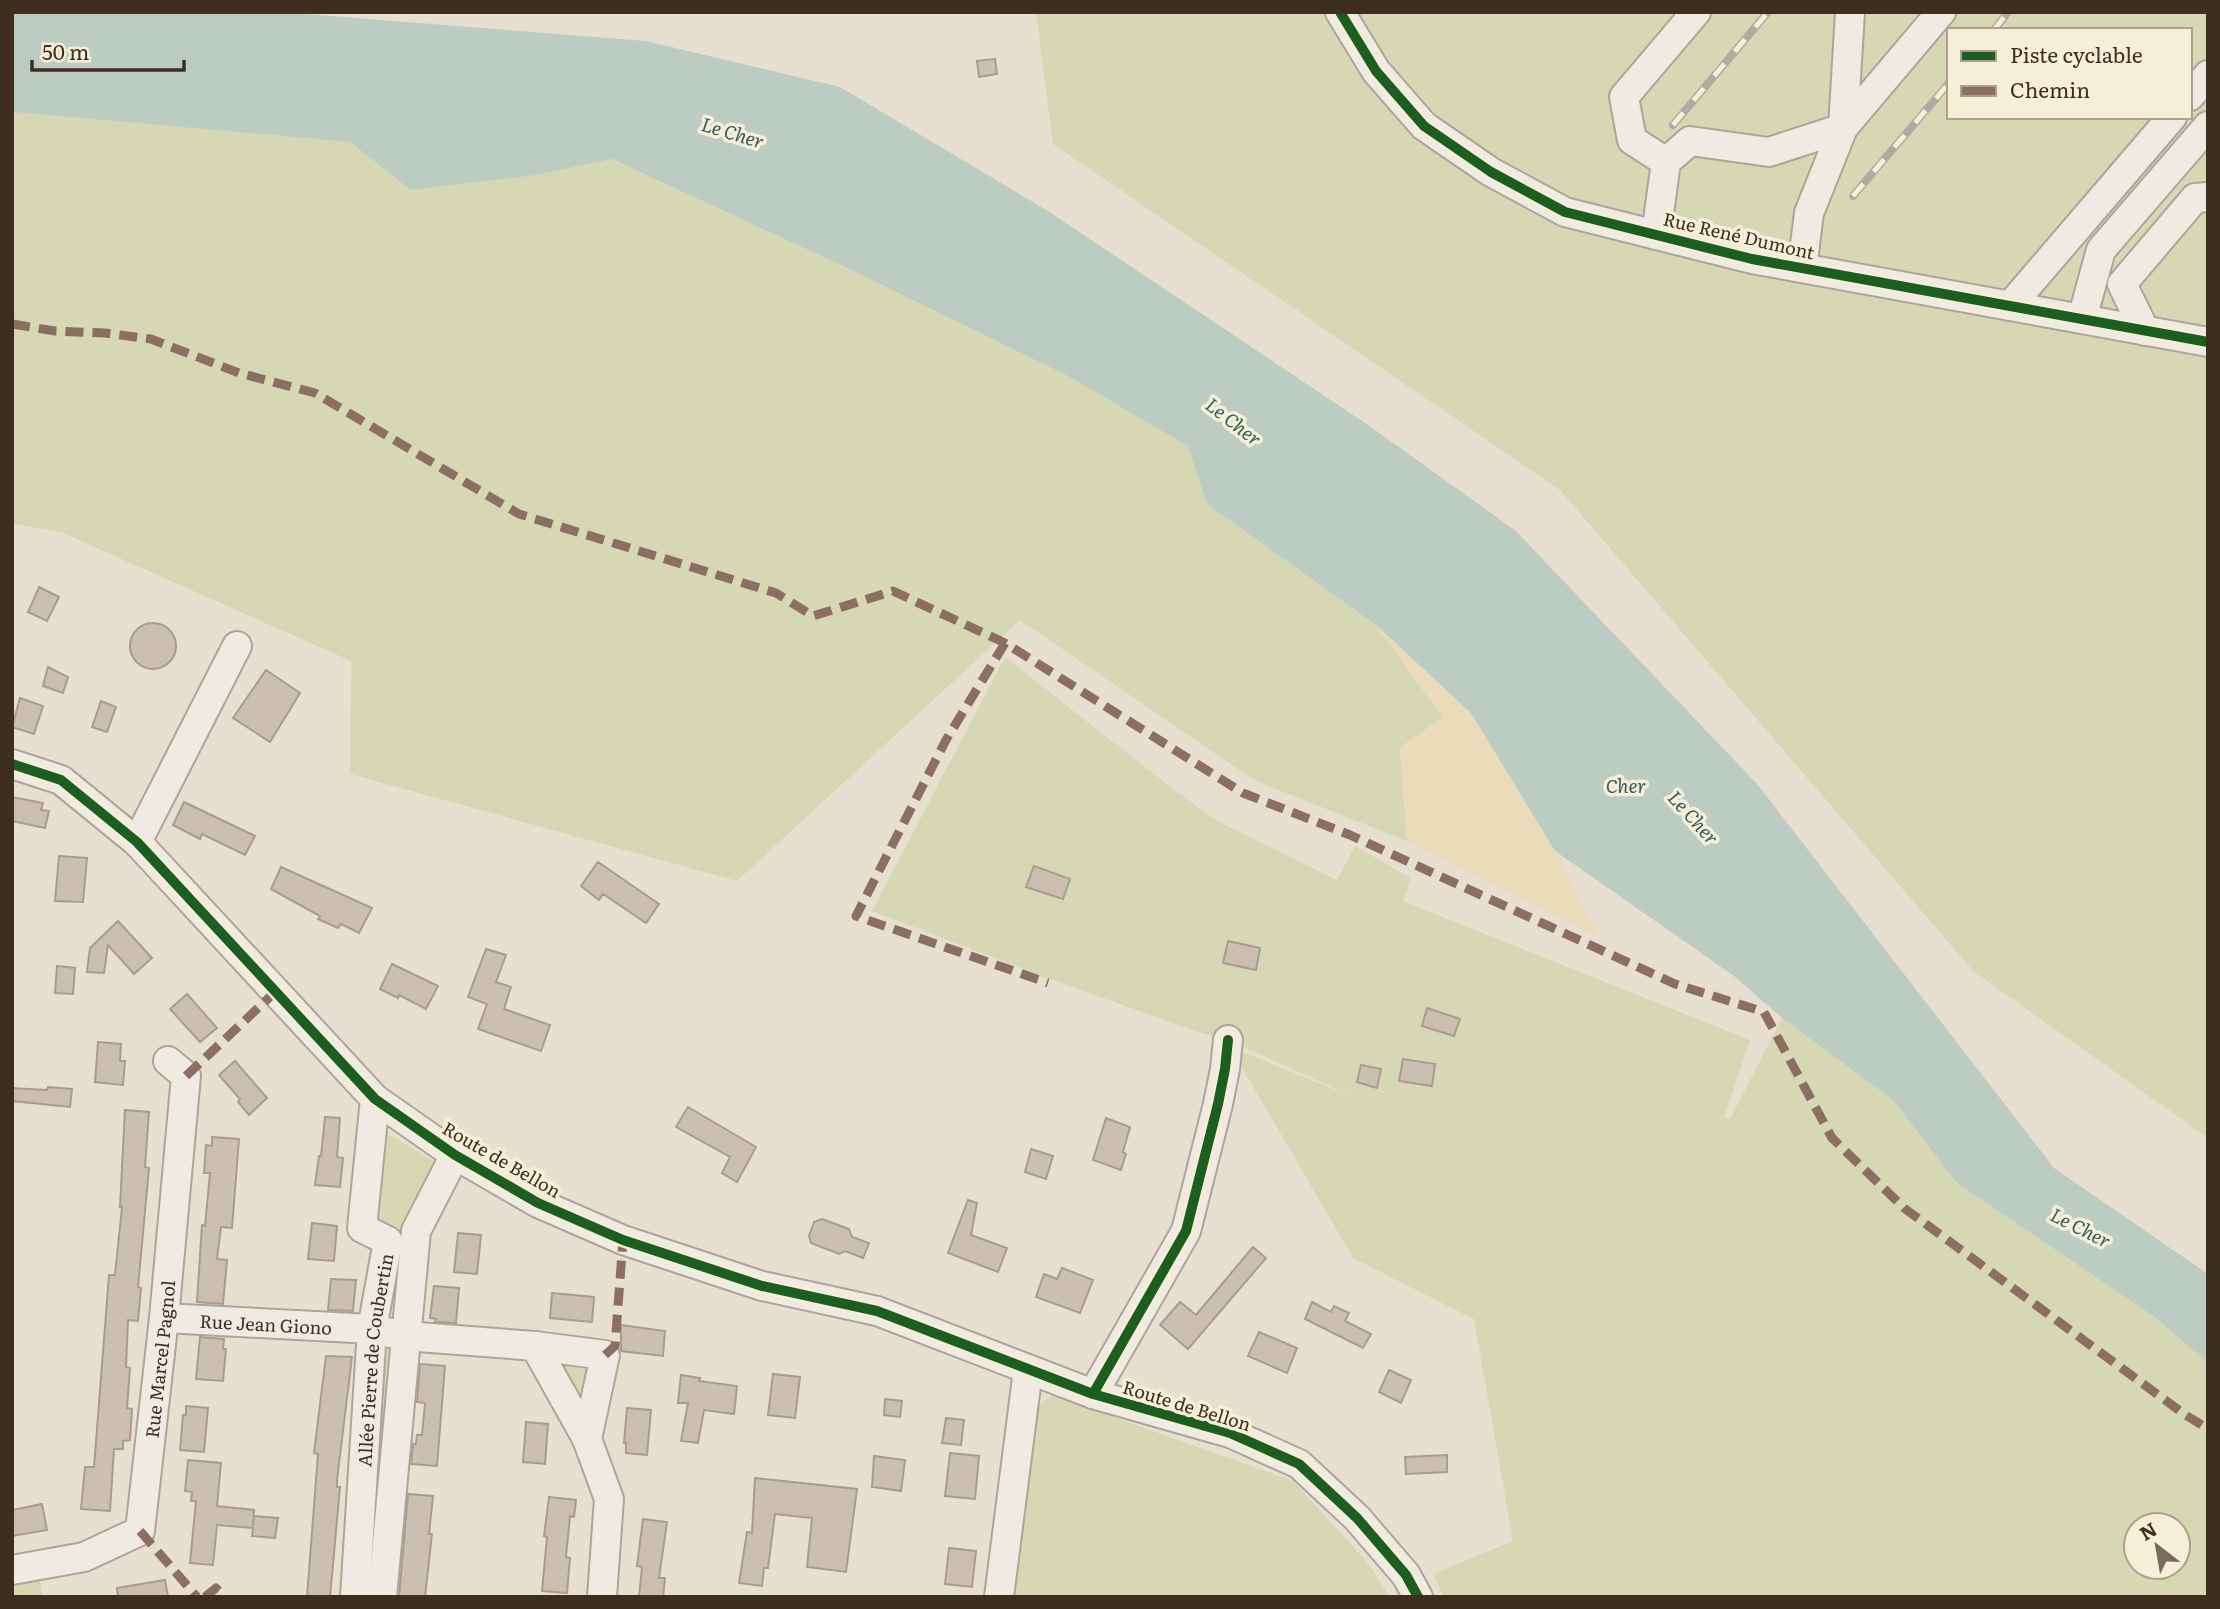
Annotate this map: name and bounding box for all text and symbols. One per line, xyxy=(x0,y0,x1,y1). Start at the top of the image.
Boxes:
scale bar xyxy=(32,28,184,72)
legend xyxy=(1947,28,2192,119)
text: 50 m xyxy=(42,35,89,66)
text: Piste cyclable xyxy=(2010,38,2143,69)
text: Chemin xyxy=(2010,73,2090,104)
water label: Le Cher xyxy=(698,109,768,155)
street label: Rue René Dumont xyxy=(1661,204,1818,266)
water label: Le Cher xyxy=(1200,390,1268,452)
water label: Cher xyxy=(1606,771,1646,799)
water label: Le Cher xyxy=(1662,784,1726,850)
street label: Route de Bellon xyxy=(438,1114,566,1204)
water label: Le Cher xyxy=(2046,1200,2116,1254)
street label: Allée Pierre de Coubertin xyxy=(350,1251,399,1468)
street label: Rue Marcel Pagnol xyxy=(137,1279,181,1439)
street label: Rue Jean Giono xyxy=(199,1306,333,1340)
street label: Route de Bellon xyxy=(1120,1373,1255,1437)
north arrow xyxy=(2122,1511,2192,1581)
text: N xyxy=(2134,1514,2162,1547)

